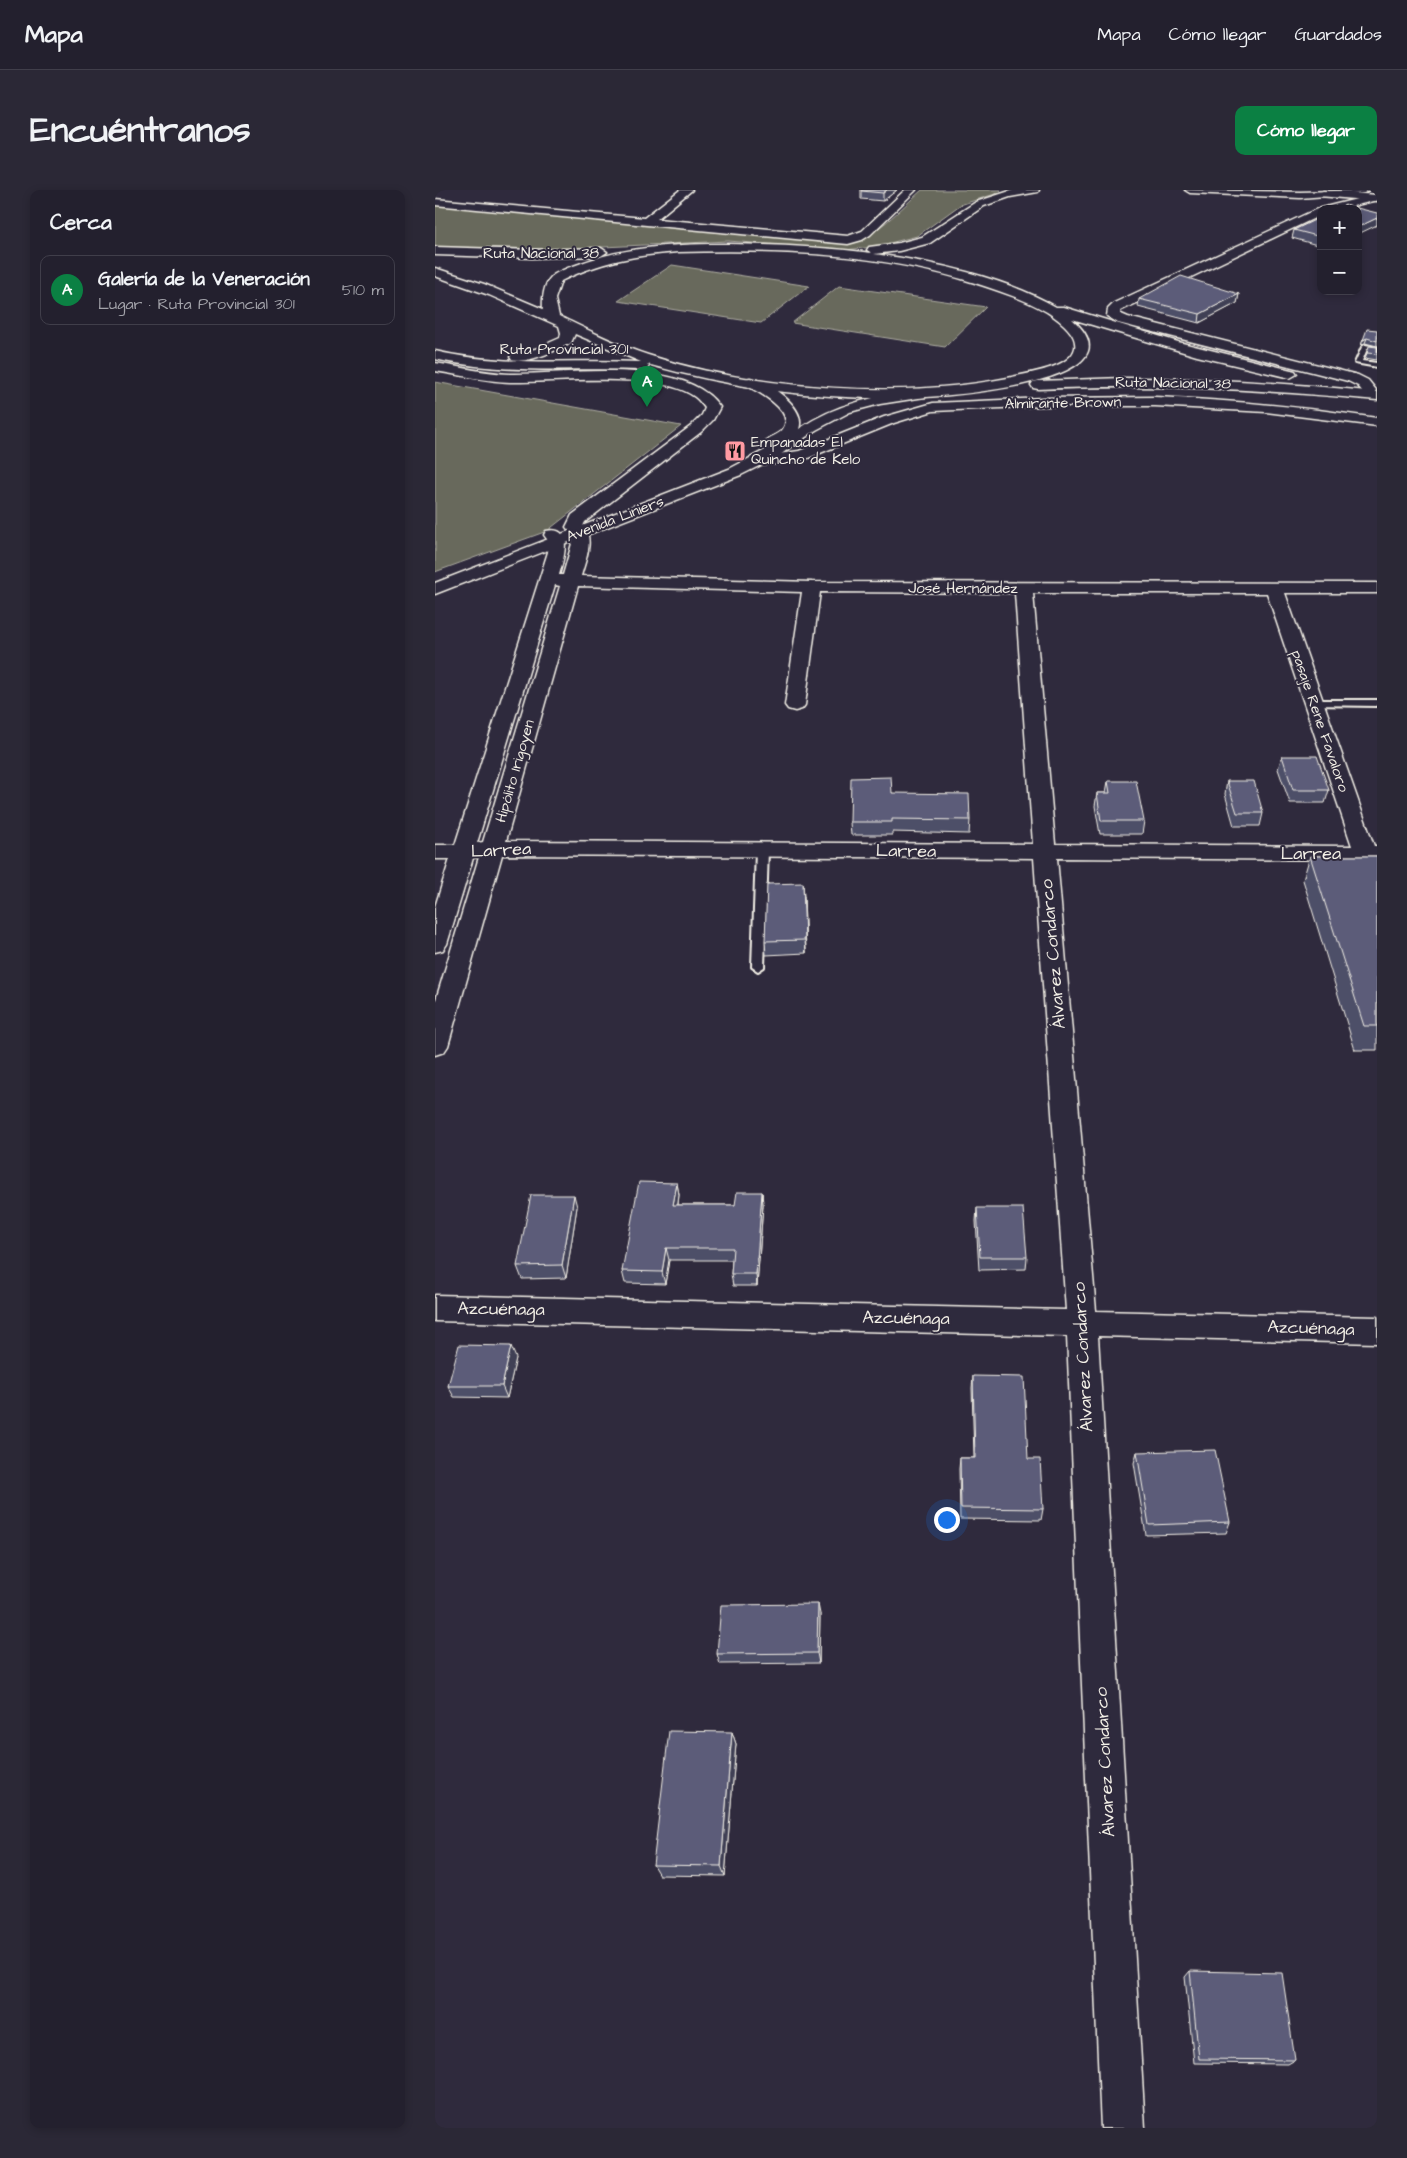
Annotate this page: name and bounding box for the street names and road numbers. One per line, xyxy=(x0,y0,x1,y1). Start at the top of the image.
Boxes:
street label: Ruta Nacional 38 xyxy=(483,243,599,264)
street label: Ruta Provincial 301 xyxy=(500,339,628,360)
street label: Ruta Nacional 38 xyxy=(1115,371,1231,395)
street label: Almirante Brown xyxy=(1005,391,1122,415)
street label: Avenida Liniers xyxy=(563,491,667,547)
street label: José Hernández xyxy=(908,578,1018,599)
street label: pasaje Rene Favaloro xyxy=(1286,647,1354,796)
street label: Hipólito Irigoyen xyxy=(490,717,541,825)
street label: Larrea xyxy=(470,836,532,864)
street label: Larrea xyxy=(876,838,936,864)
street label: Larrea xyxy=(1281,841,1341,866)
street label: Álvarez Condarco xyxy=(1034,878,1072,1030)
street label: Álvarez Condarco xyxy=(1067,1281,1099,1433)
street label: Azcuénaga xyxy=(457,1296,545,1323)
street label: Azcuénaga xyxy=(862,1305,950,1332)
street label: Azcuénaga xyxy=(1267,1314,1355,1343)
street label: Álvarez Condarco xyxy=(1089,1686,1121,1838)

